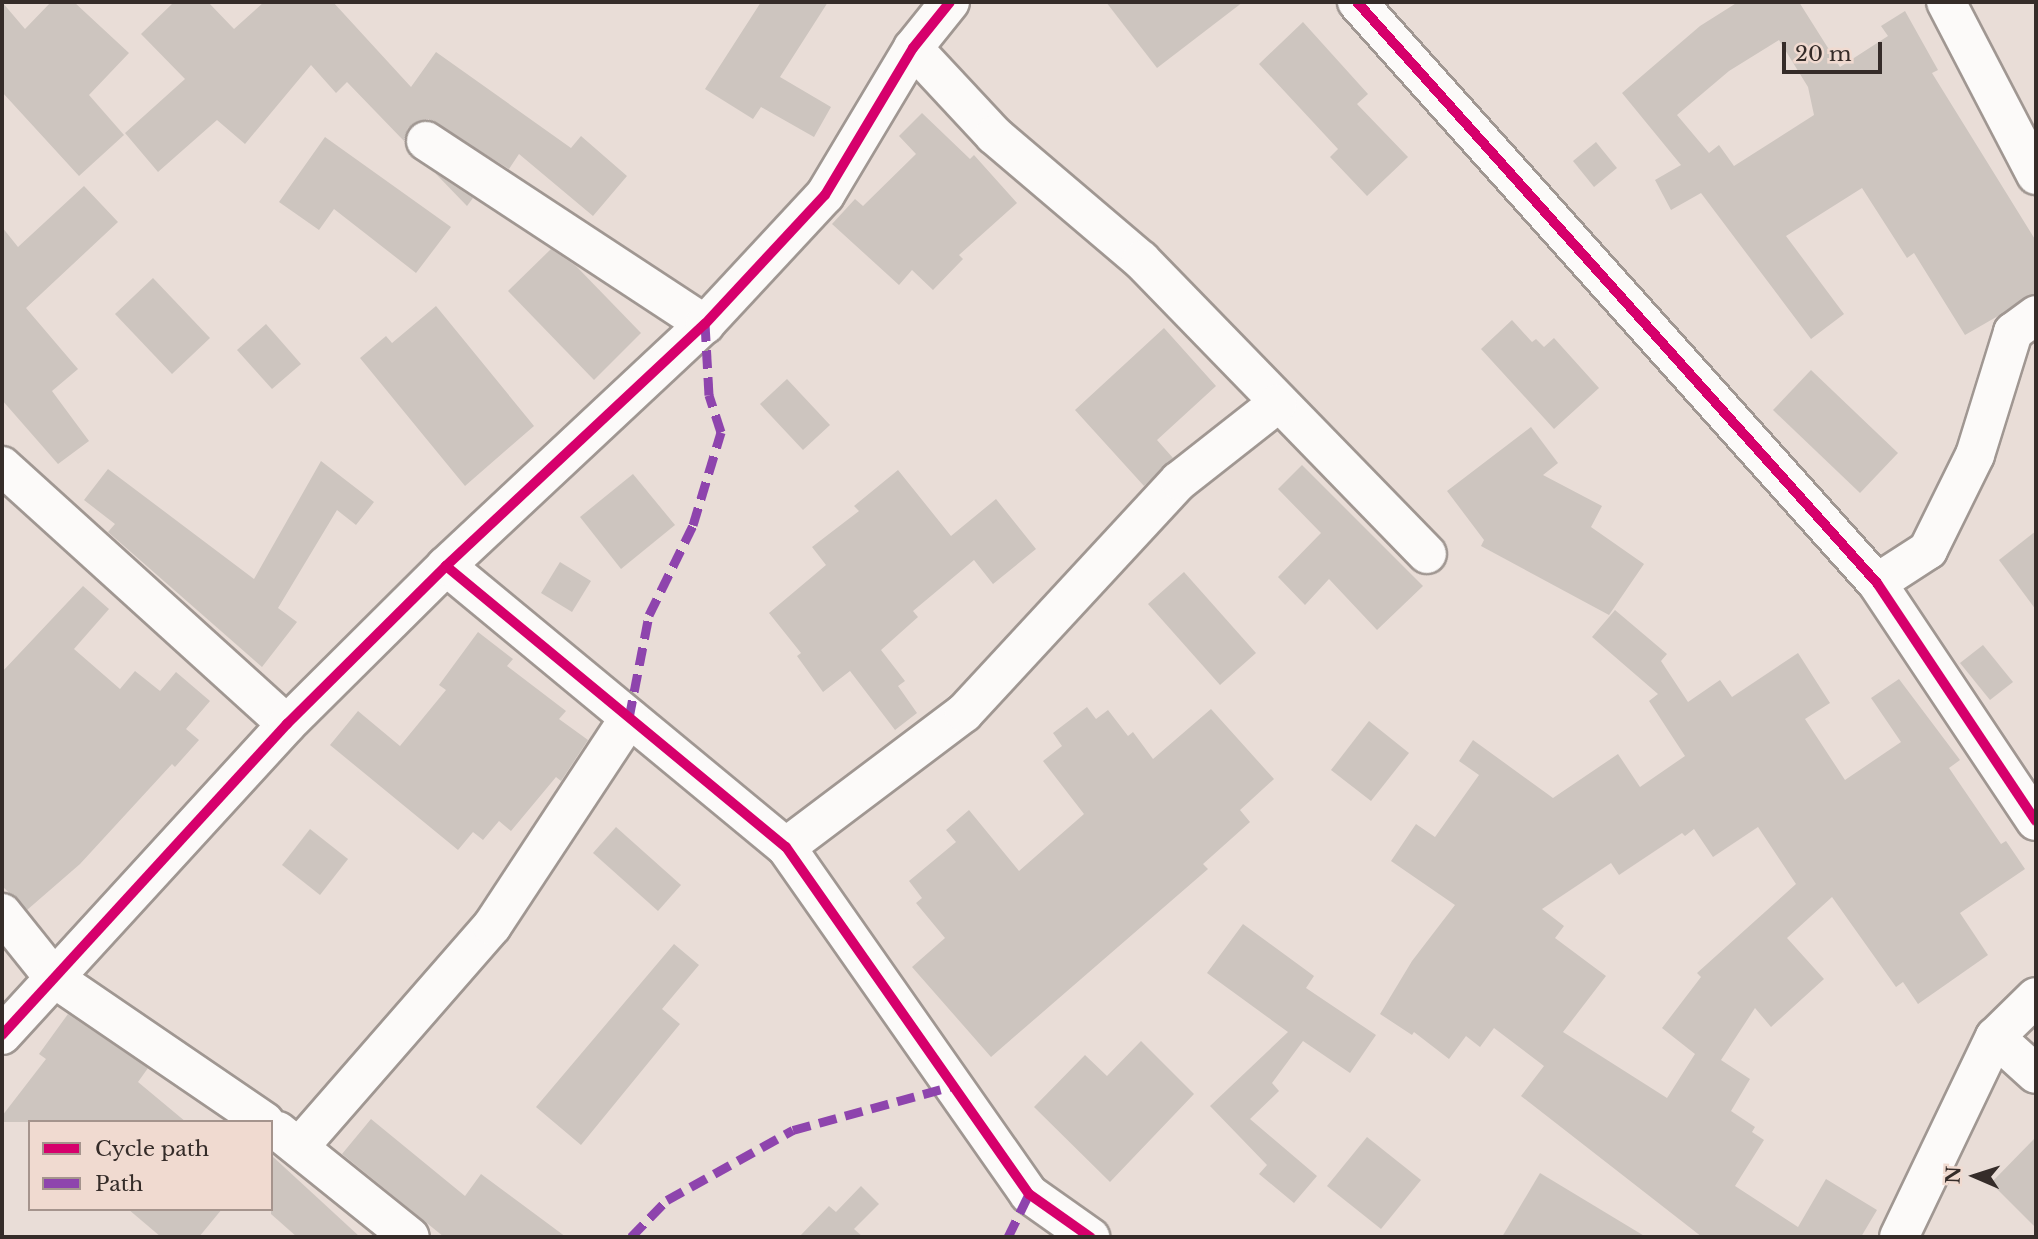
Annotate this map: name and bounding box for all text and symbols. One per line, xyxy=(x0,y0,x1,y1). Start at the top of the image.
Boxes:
scale bar xyxy=(1786,28,1886,72)
text: 20 m xyxy=(1795,41,1852,67)
legend xyxy=(28,1120,273,1211)
text: Cycle path xyxy=(95,1136,209,1162)
north arrow xyxy=(1940,1141,2010,1211)
text: N xyxy=(1942,1165,1965,1184)
text: Path xyxy=(95,1171,143,1197)

